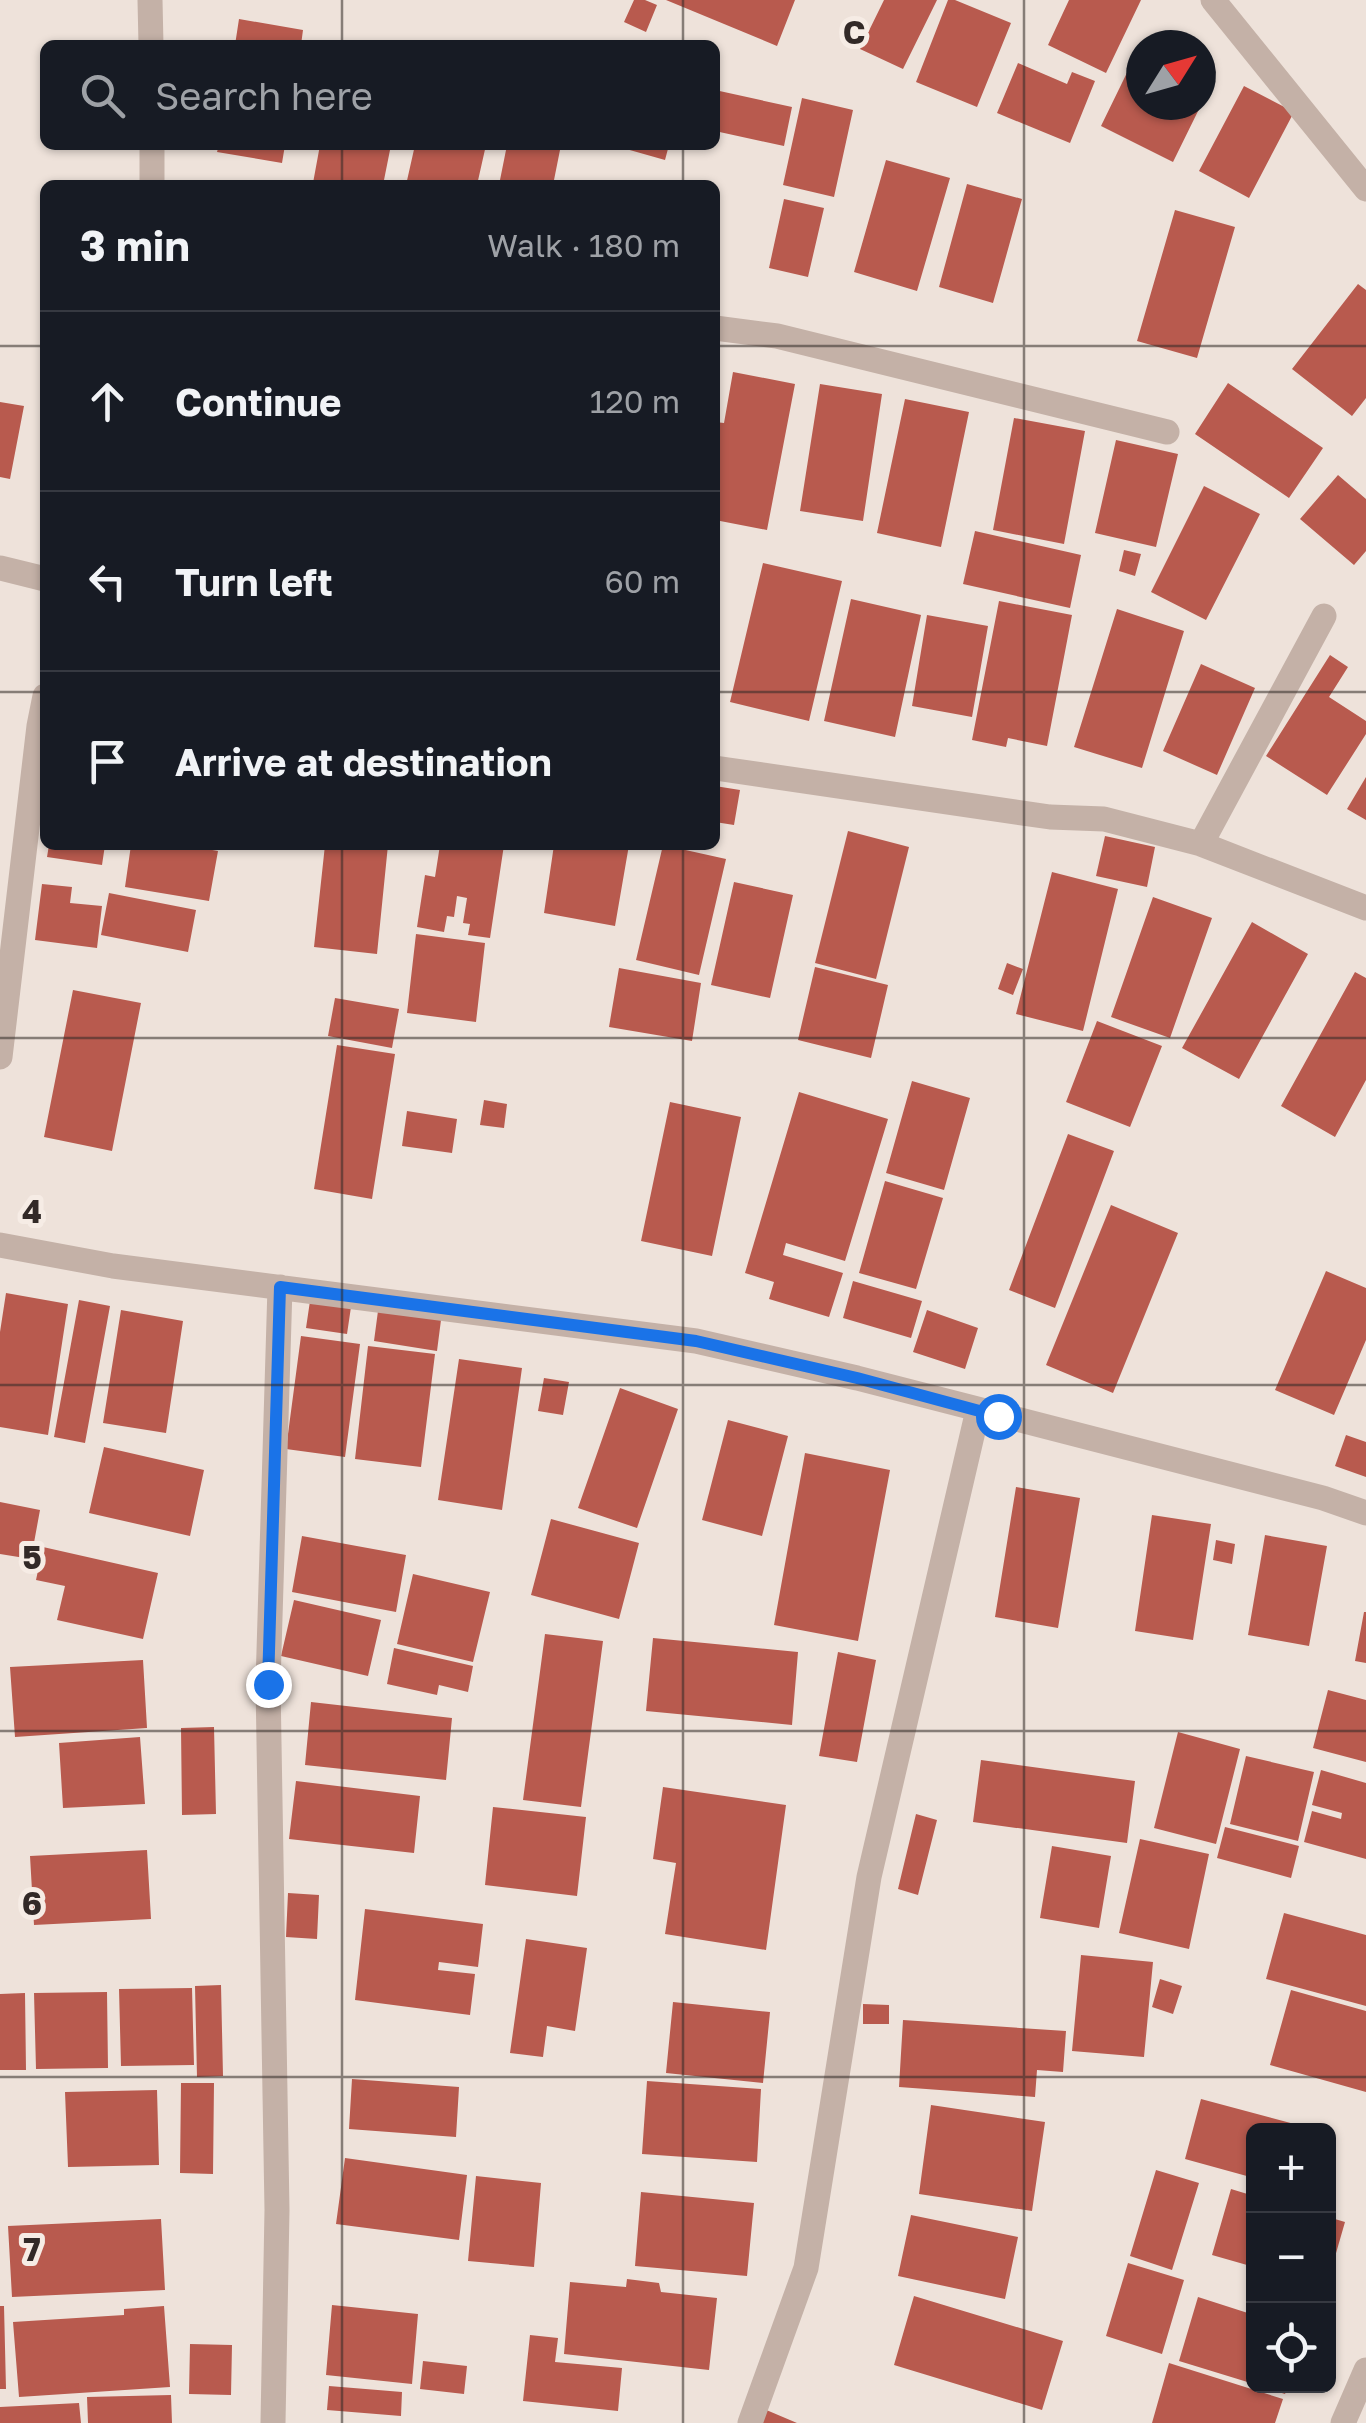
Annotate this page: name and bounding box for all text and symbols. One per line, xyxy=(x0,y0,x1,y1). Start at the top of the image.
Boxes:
text: C xyxy=(843,13,865,51)
north arrow xyxy=(1126,30,1216,120)
search box xyxy=(40,40,720,150)
icon: search xyxy=(75,68,130,123)
text: Search here xyxy=(155,73,373,118)
text: 3 min xyxy=(80,220,190,270)
text: Walk · 180 m xyxy=(487,226,680,264)
icon: ahead xyxy=(80,374,135,429)
text: Continue xyxy=(175,379,341,424)
text: 120 m xyxy=(590,382,680,420)
icon: left xyxy=(80,554,135,609)
text: Turn left xyxy=(175,559,333,604)
text: 60 m xyxy=(604,562,680,600)
icon: arrive xyxy=(80,734,135,789)
text: Arrive at destination xyxy=(175,739,552,784)
text: 4 xyxy=(22,1192,42,1230)
route start xyxy=(976,1394,1022,1440)
text: 5 xyxy=(22,1538,42,1576)
route end xyxy=(246,1662,292,1708)
text: 6 xyxy=(22,1884,42,1922)
map controls xyxy=(1246,2123,1336,2393)
button: + xyxy=(1246,2123,1336,2213)
button: − xyxy=(1246,2213,1336,2303)
text: 7 xyxy=(23,2230,41,2268)
button: locate xyxy=(1246,2303,1336,2393)

